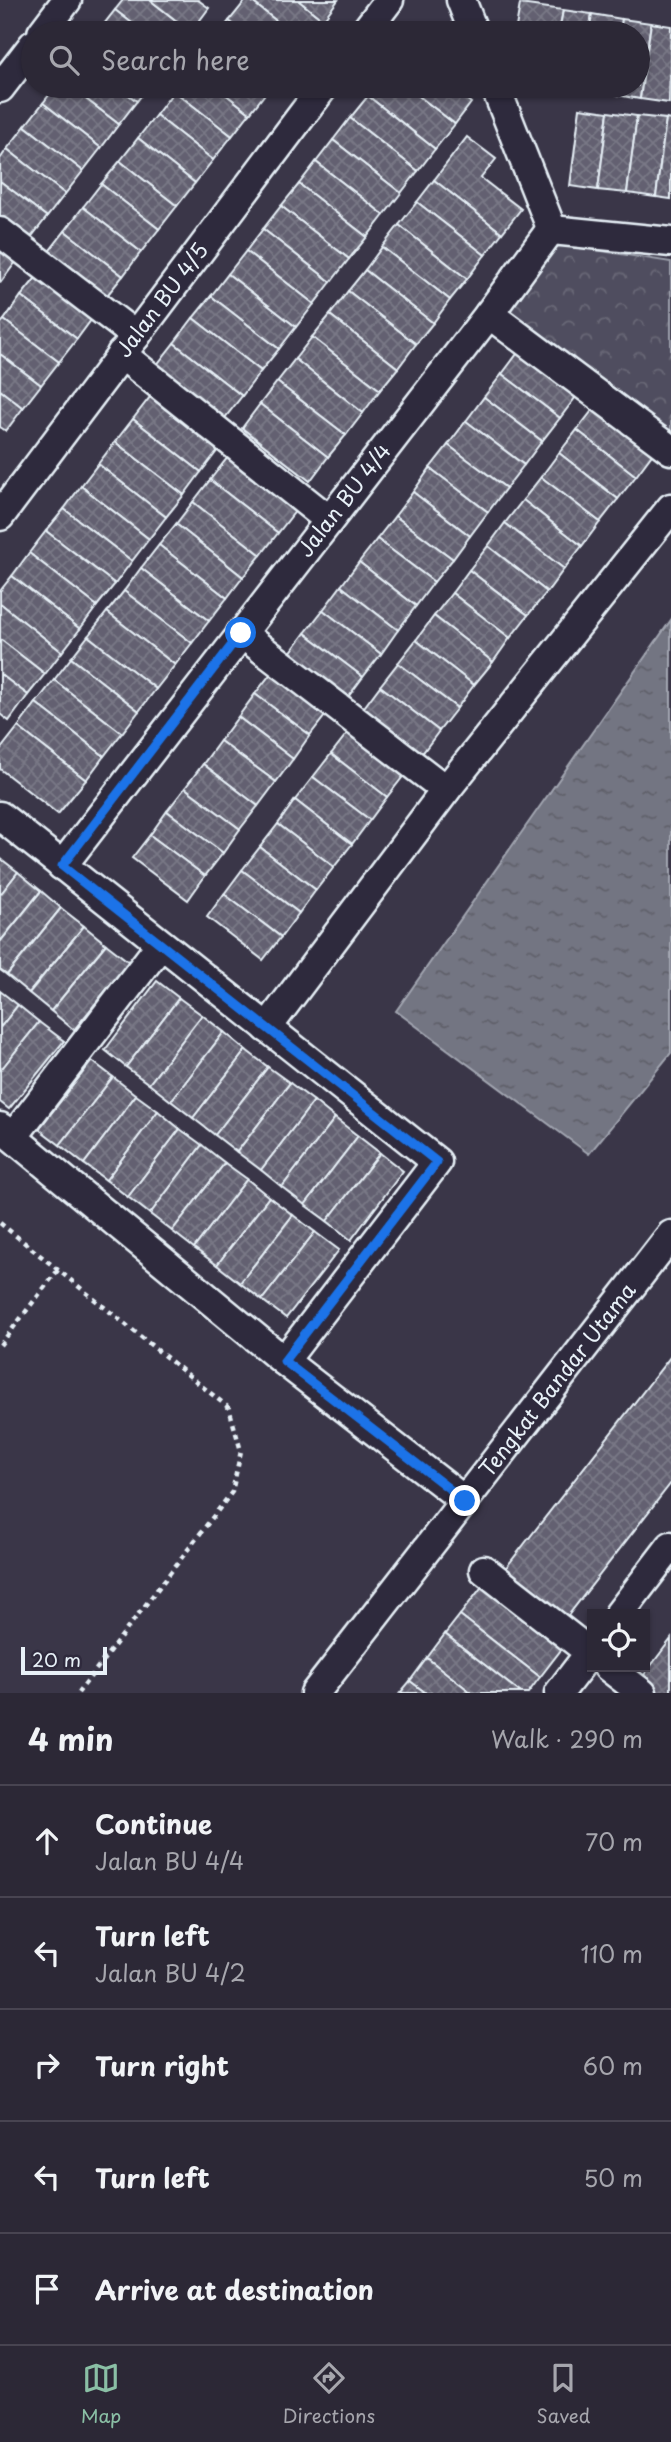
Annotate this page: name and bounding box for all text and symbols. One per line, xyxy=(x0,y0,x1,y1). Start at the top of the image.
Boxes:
search box xyxy=(21,21,650,98)
text: Search here xyxy=(101,40,250,79)
icon: search xyxy=(45,41,83,79)
street label: Jalan BU 4/5 xyxy=(107,235,215,363)
street label: Jalan BU 4/4 xyxy=(289,436,397,563)
route start xyxy=(225,617,256,648)
street label: Tengkat Bandar Utama xyxy=(470,1274,643,1483)
route end xyxy=(449,1485,480,1516)
map controls xyxy=(587,1609,650,1672)
button: locate xyxy=(587,1609,650,1672)
scale bar xyxy=(21,1644,107,1676)
text: 20 m xyxy=(32,1645,81,1673)
text: 4 min xyxy=(28,1716,114,1761)
text: Walk · 290 m xyxy=(491,1721,643,1756)
text: Continue xyxy=(95,1804,212,1843)
icon: ahead xyxy=(28,1822,66,1860)
text: 70 m xyxy=(585,1824,643,1859)
text: Jalan BU 4/4 xyxy=(95,1843,244,1878)
text: Turn left xyxy=(95,1916,210,1955)
icon: left xyxy=(28,1934,66,1972)
text: 110 m xyxy=(581,1936,643,1971)
text: Jalan BU 4/2 xyxy=(95,1955,246,1990)
icon: right xyxy=(28,2046,66,2084)
text: Turn right xyxy=(95,2046,229,2085)
text: 60 m xyxy=(583,2048,643,2083)
icon: left xyxy=(28,2158,66,2196)
text: Turn left xyxy=(95,2158,210,2197)
text: 50 m xyxy=(583,2160,643,2195)
icon: arrive xyxy=(28,2270,66,2308)
text: Arrive at destination xyxy=(95,2270,374,2309)
tab: Map xyxy=(81,2359,121,2429)
tab: Directions xyxy=(283,2359,375,2429)
tab: Saved xyxy=(536,2359,590,2429)

